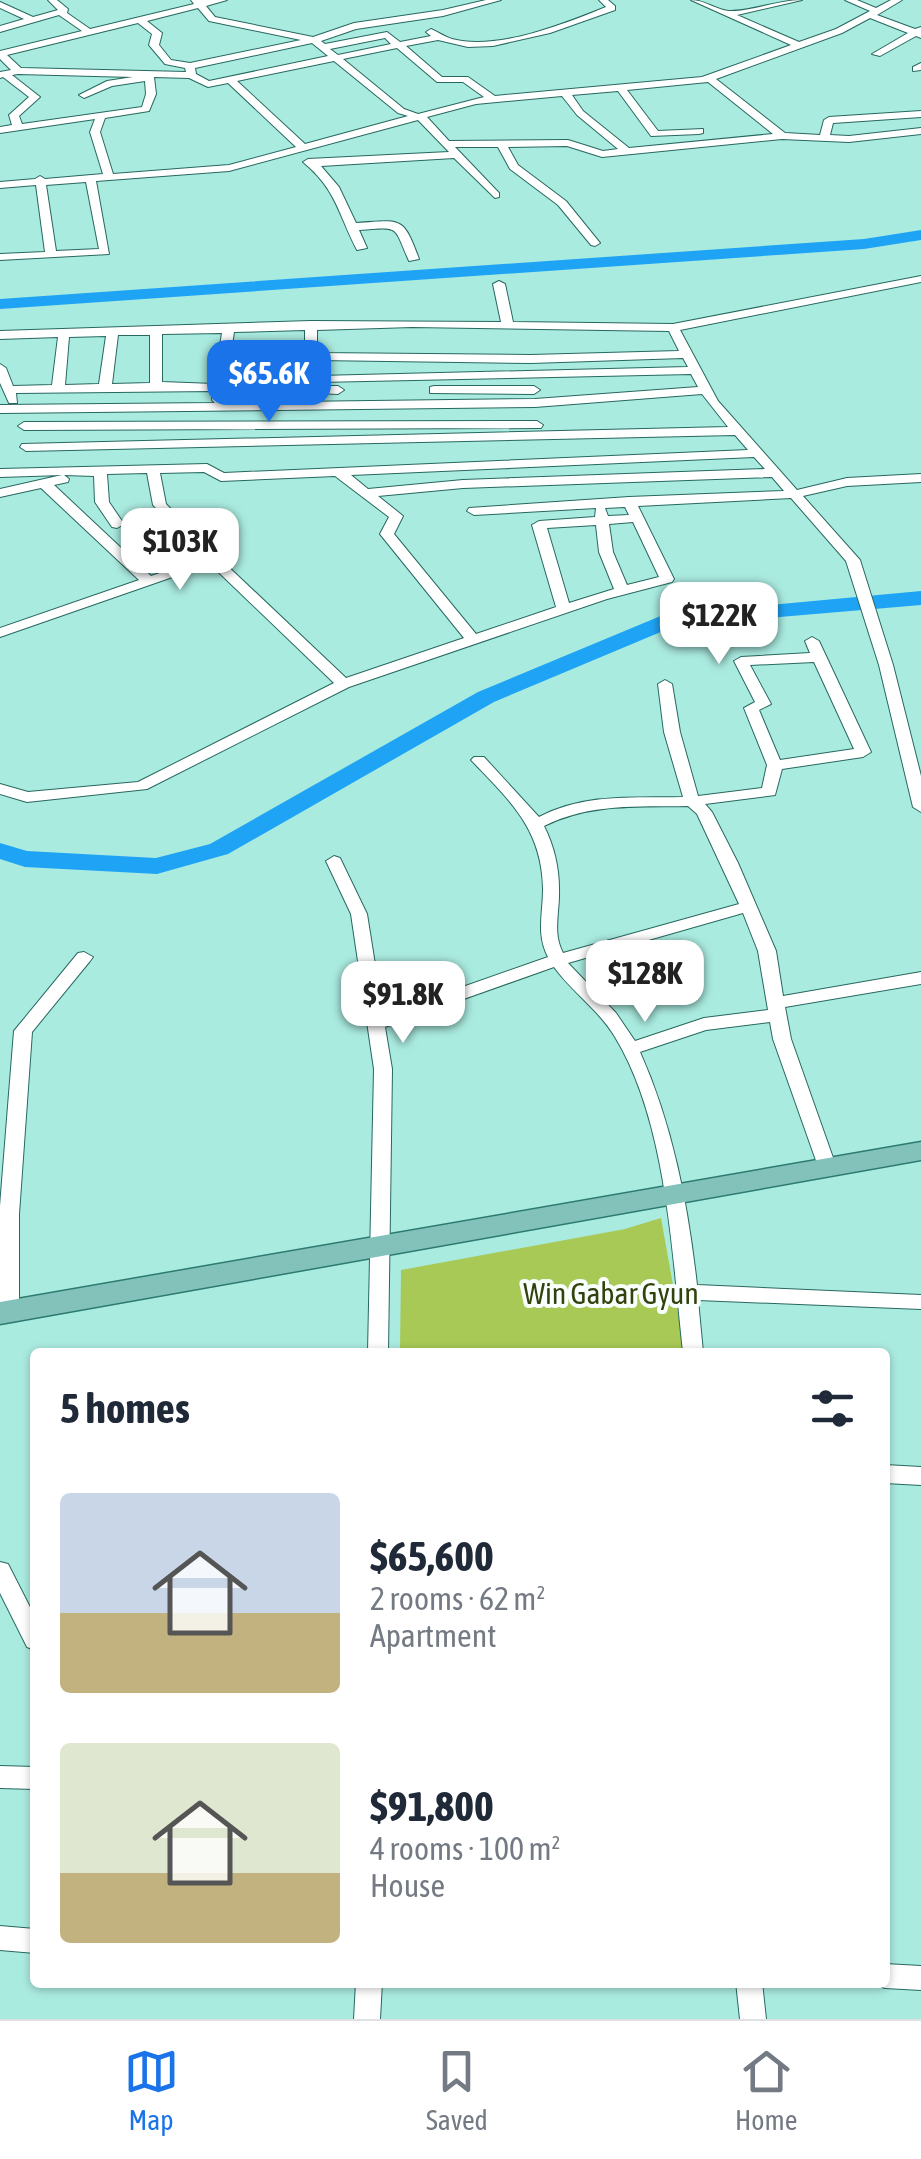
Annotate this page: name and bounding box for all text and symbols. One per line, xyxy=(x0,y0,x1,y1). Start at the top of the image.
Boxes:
pin: $65.6K xyxy=(188,340,350,425)
text: $65.6K xyxy=(229,354,309,391)
pin: $103K xyxy=(110,508,250,593)
text: $103K xyxy=(143,522,217,559)
pin: $122K xyxy=(649,582,789,667)
text: $122K xyxy=(682,596,756,633)
pin: $128K xyxy=(575,940,715,1025)
text: $128K xyxy=(608,954,682,991)
pin: $91.8K xyxy=(322,961,484,1046)
text: $91.8K xyxy=(363,975,443,1012)
park label: Win Gabar Gyun xyxy=(523,1276,699,1310)
icon: filters xyxy=(805,1381,860,1436)
text: 5 homes xyxy=(60,1384,190,1432)
text: $65,600 xyxy=(370,1532,494,1580)
icon: home xyxy=(140,1533,260,1653)
text: 2 rooms · 62 m² xyxy=(370,1580,545,1617)
text: Apartment xyxy=(370,1617,496,1654)
text: $91,800 xyxy=(370,1782,494,1830)
icon: home xyxy=(140,1783,260,1903)
text: 4 rooms · 100 m² xyxy=(370,1830,560,1867)
text: House xyxy=(370,1867,445,1904)
tab: Map xyxy=(124,2044,179,2136)
tab: Saved xyxy=(426,2044,488,2136)
tab: Home xyxy=(735,2044,797,2136)

